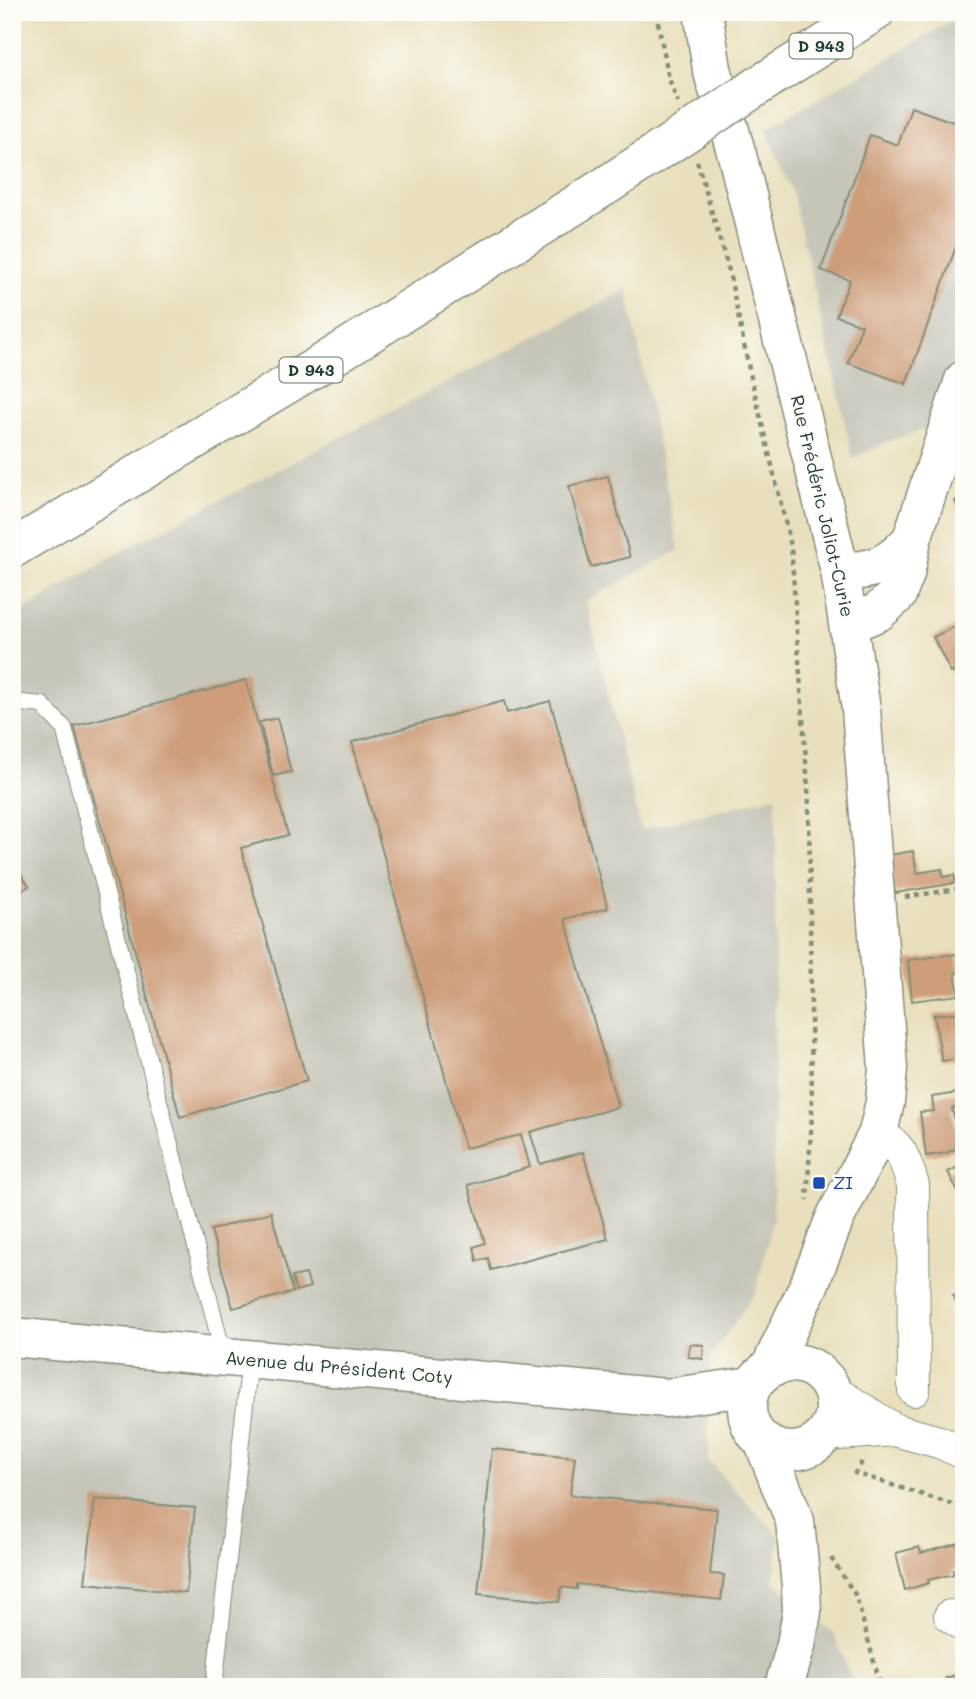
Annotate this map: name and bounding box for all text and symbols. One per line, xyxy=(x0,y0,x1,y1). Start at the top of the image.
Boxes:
road number: D 943 xyxy=(790,34,852,58)
road number: D 943 xyxy=(280,358,342,382)
street label: Rue Frédéric Joliot-Curie xyxy=(786,392,860,619)
place label: ZI xyxy=(833,1170,853,1194)
marker: ZI xyxy=(811,1175,827,1191)
street label: Avenue du Président Coty xyxy=(225,1345,454,1389)

